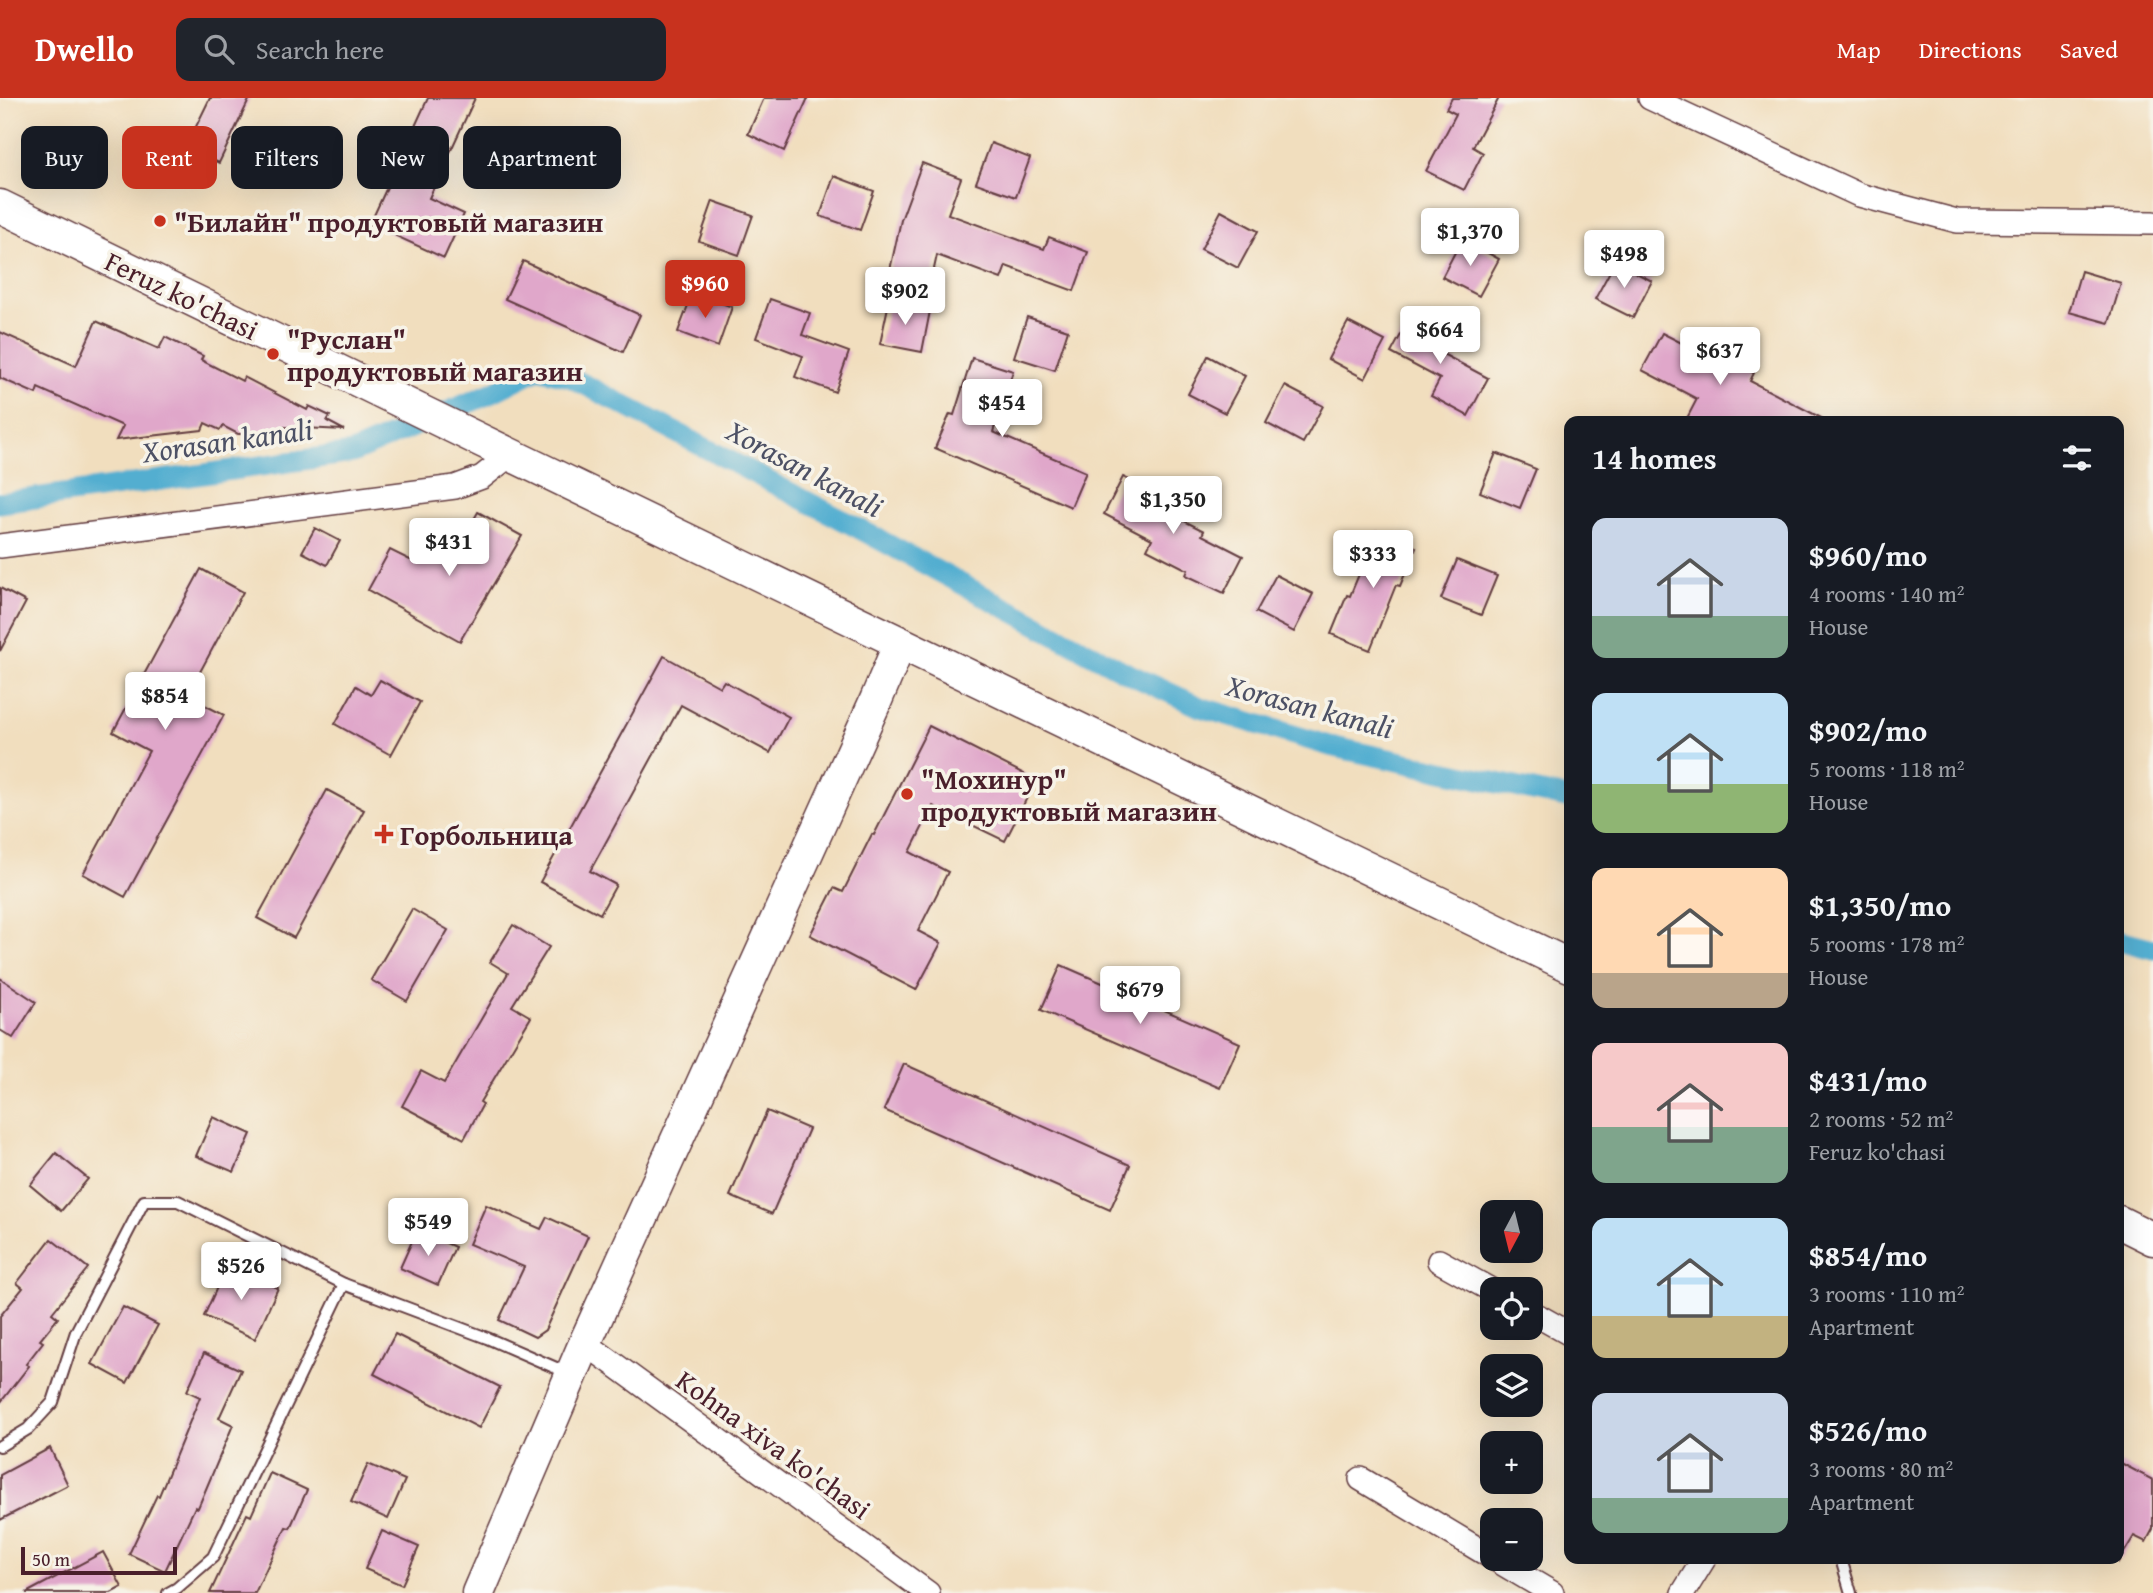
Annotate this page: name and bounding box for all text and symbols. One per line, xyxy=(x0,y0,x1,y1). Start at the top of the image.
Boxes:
search box xyxy=(176,18,666,81)
text: Dwello xyxy=(35,25,134,73)
icon: search xyxy=(200,30,238,68)
text: Search here xyxy=(256,30,384,69)
text: Map xyxy=(1837,32,1881,67)
text: Directions xyxy=(1919,32,2022,67)
text: Saved xyxy=(2060,32,2118,67)
chip: Buy xyxy=(21,126,108,189)
chip: Rent xyxy=(122,126,217,189)
chip: Filters xyxy=(231,126,343,189)
chip: New xyxy=(357,126,449,189)
chip: Apartment xyxy=(463,126,621,189)
place label: "Билайн" продуктовый магазин xyxy=(174,201,603,242)
pin: $1,370 xyxy=(1413,208,1527,268)
marker: "Билайн" продуктовый магазин xyxy=(152,213,168,229)
text: $1,370 xyxy=(1437,214,1503,247)
pin: $498 xyxy=(1583,230,1665,290)
text: $498 xyxy=(1600,236,1648,269)
street label: Feruz ko'chasi xyxy=(98,240,266,350)
pin: $960 xyxy=(664,260,746,320)
text: $960 xyxy=(681,266,729,299)
pin: $902 xyxy=(864,268,946,327)
text: $902 xyxy=(881,273,929,306)
pin: $664 xyxy=(1399,306,1481,366)
text: $664 xyxy=(1416,312,1464,345)
place label: "Руслан" продуктовый магазин xyxy=(287,318,583,391)
pin: $637 xyxy=(1679,328,1761,387)
text: $637 xyxy=(1696,333,1744,366)
marker: "Руслан" продуктовый магазин xyxy=(265,346,281,362)
pin: $454 xyxy=(961,380,1043,439)
text: $454 xyxy=(978,385,1026,418)
water label: Xorasan kanali xyxy=(138,406,315,474)
water label: Xorasan kanali xyxy=(718,408,891,528)
text: 14 homes xyxy=(1592,436,1717,480)
icon: filters xyxy=(2058,439,2096,477)
pin: $1,350 xyxy=(1116,476,1230,536)
text: $1,350 xyxy=(1140,482,1206,515)
pin: $431 xyxy=(408,518,490,578)
text: $431 xyxy=(425,524,473,557)
pin: $333 xyxy=(1332,531,1414,590)
text: $960/mo xyxy=(1809,533,1927,577)
text: $333 xyxy=(1349,536,1397,569)
icon: home xyxy=(1648,546,1732,630)
text: 4 rooms · 140 m² xyxy=(1809,577,1964,610)
text: House xyxy=(1809,610,1868,643)
water label: Xorasan kanali xyxy=(1220,662,1399,750)
pin: $854 xyxy=(124,672,206,732)
text: $854 xyxy=(141,678,189,711)
text: $902/mo xyxy=(1809,708,1927,752)
icon: home xyxy=(1648,721,1732,805)
text: 5 rooms · 118 m² xyxy=(1809,752,1964,785)
place label: "Мохинур" продуктовый магазин xyxy=(921,758,1217,831)
text: House xyxy=(1809,785,1868,818)
marker: "Мохинур" продуктовый магазин xyxy=(899,786,915,802)
place label: Горбольница xyxy=(400,814,574,855)
marker: Горбольница xyxy=(374,824,394,844)
text: $1,350/mo xyxy=(1809,883,1951,927)
icon: home xyxy=(1648,896,1732,980)
text: 5 rooms · 178 m² xyxy=(1809,927,1964,960)
text: House xyxy=(1809,960,1868,993)
pin: $679 xyxy=(1099,967,1181,1026)
text: $679 xyxy=(1116,972,1164,1005)
text: $431/mo xyxy=(1809,1058,1927,1102)
icon: home xyxy=(1648,1071,1732,1155)
text: 2 rooms · 52 m² xyxy=(1809,1102,1953,1135)
text: Feruz ko'chasi xyxy=(1809,1135,1945,1168)
pin: $549 xyxy=(387,1198,469,1258)
north arrow xyxy=(1480,1200,1544,1264)
map controls xyxy=(1480,1200,1543,1571)
text: $549 xyxy=(404,1204,452,1237)
text: $854/mo xyxy=(1809,1233,1927,1277)
pin: $526 xyxy=(200,1242,282,1302)
icon: home xyxy=(1648,1246,1732,1330)
text: $526 xyxy=(217,1248,265,1281)
button: locate xyxy=(1480,1277,1543,1340)
text: 3 rooms · 110 m² xyxy=(1809,1277,1964,1310)
text: Apartment xyxy=(1809,1310,1914,1343)
button: layers xyxy=(1480,1354,1543,1417)
street label: Kohna xiva ko'chasi xyxy=(668,1359,880,1529)
text: $526/mo xyxy=(1809,1408,1927,1452)
icon: home xyxy=(1648,1421,1732,1505)
button: + xyxy=(1480,1431,1543,1494)
text: 3 rooms · 80 m² xyxy=(1809,1452,1953,1485)
text: Apartment xyxy=(1809,1485,1914,1518)
button: − xyxy=(1480,1508,1543,1571)
scale bar xyxy=(21,1544,177,1576)
text: 50 m xyxy=(32,1545,70,1573)

